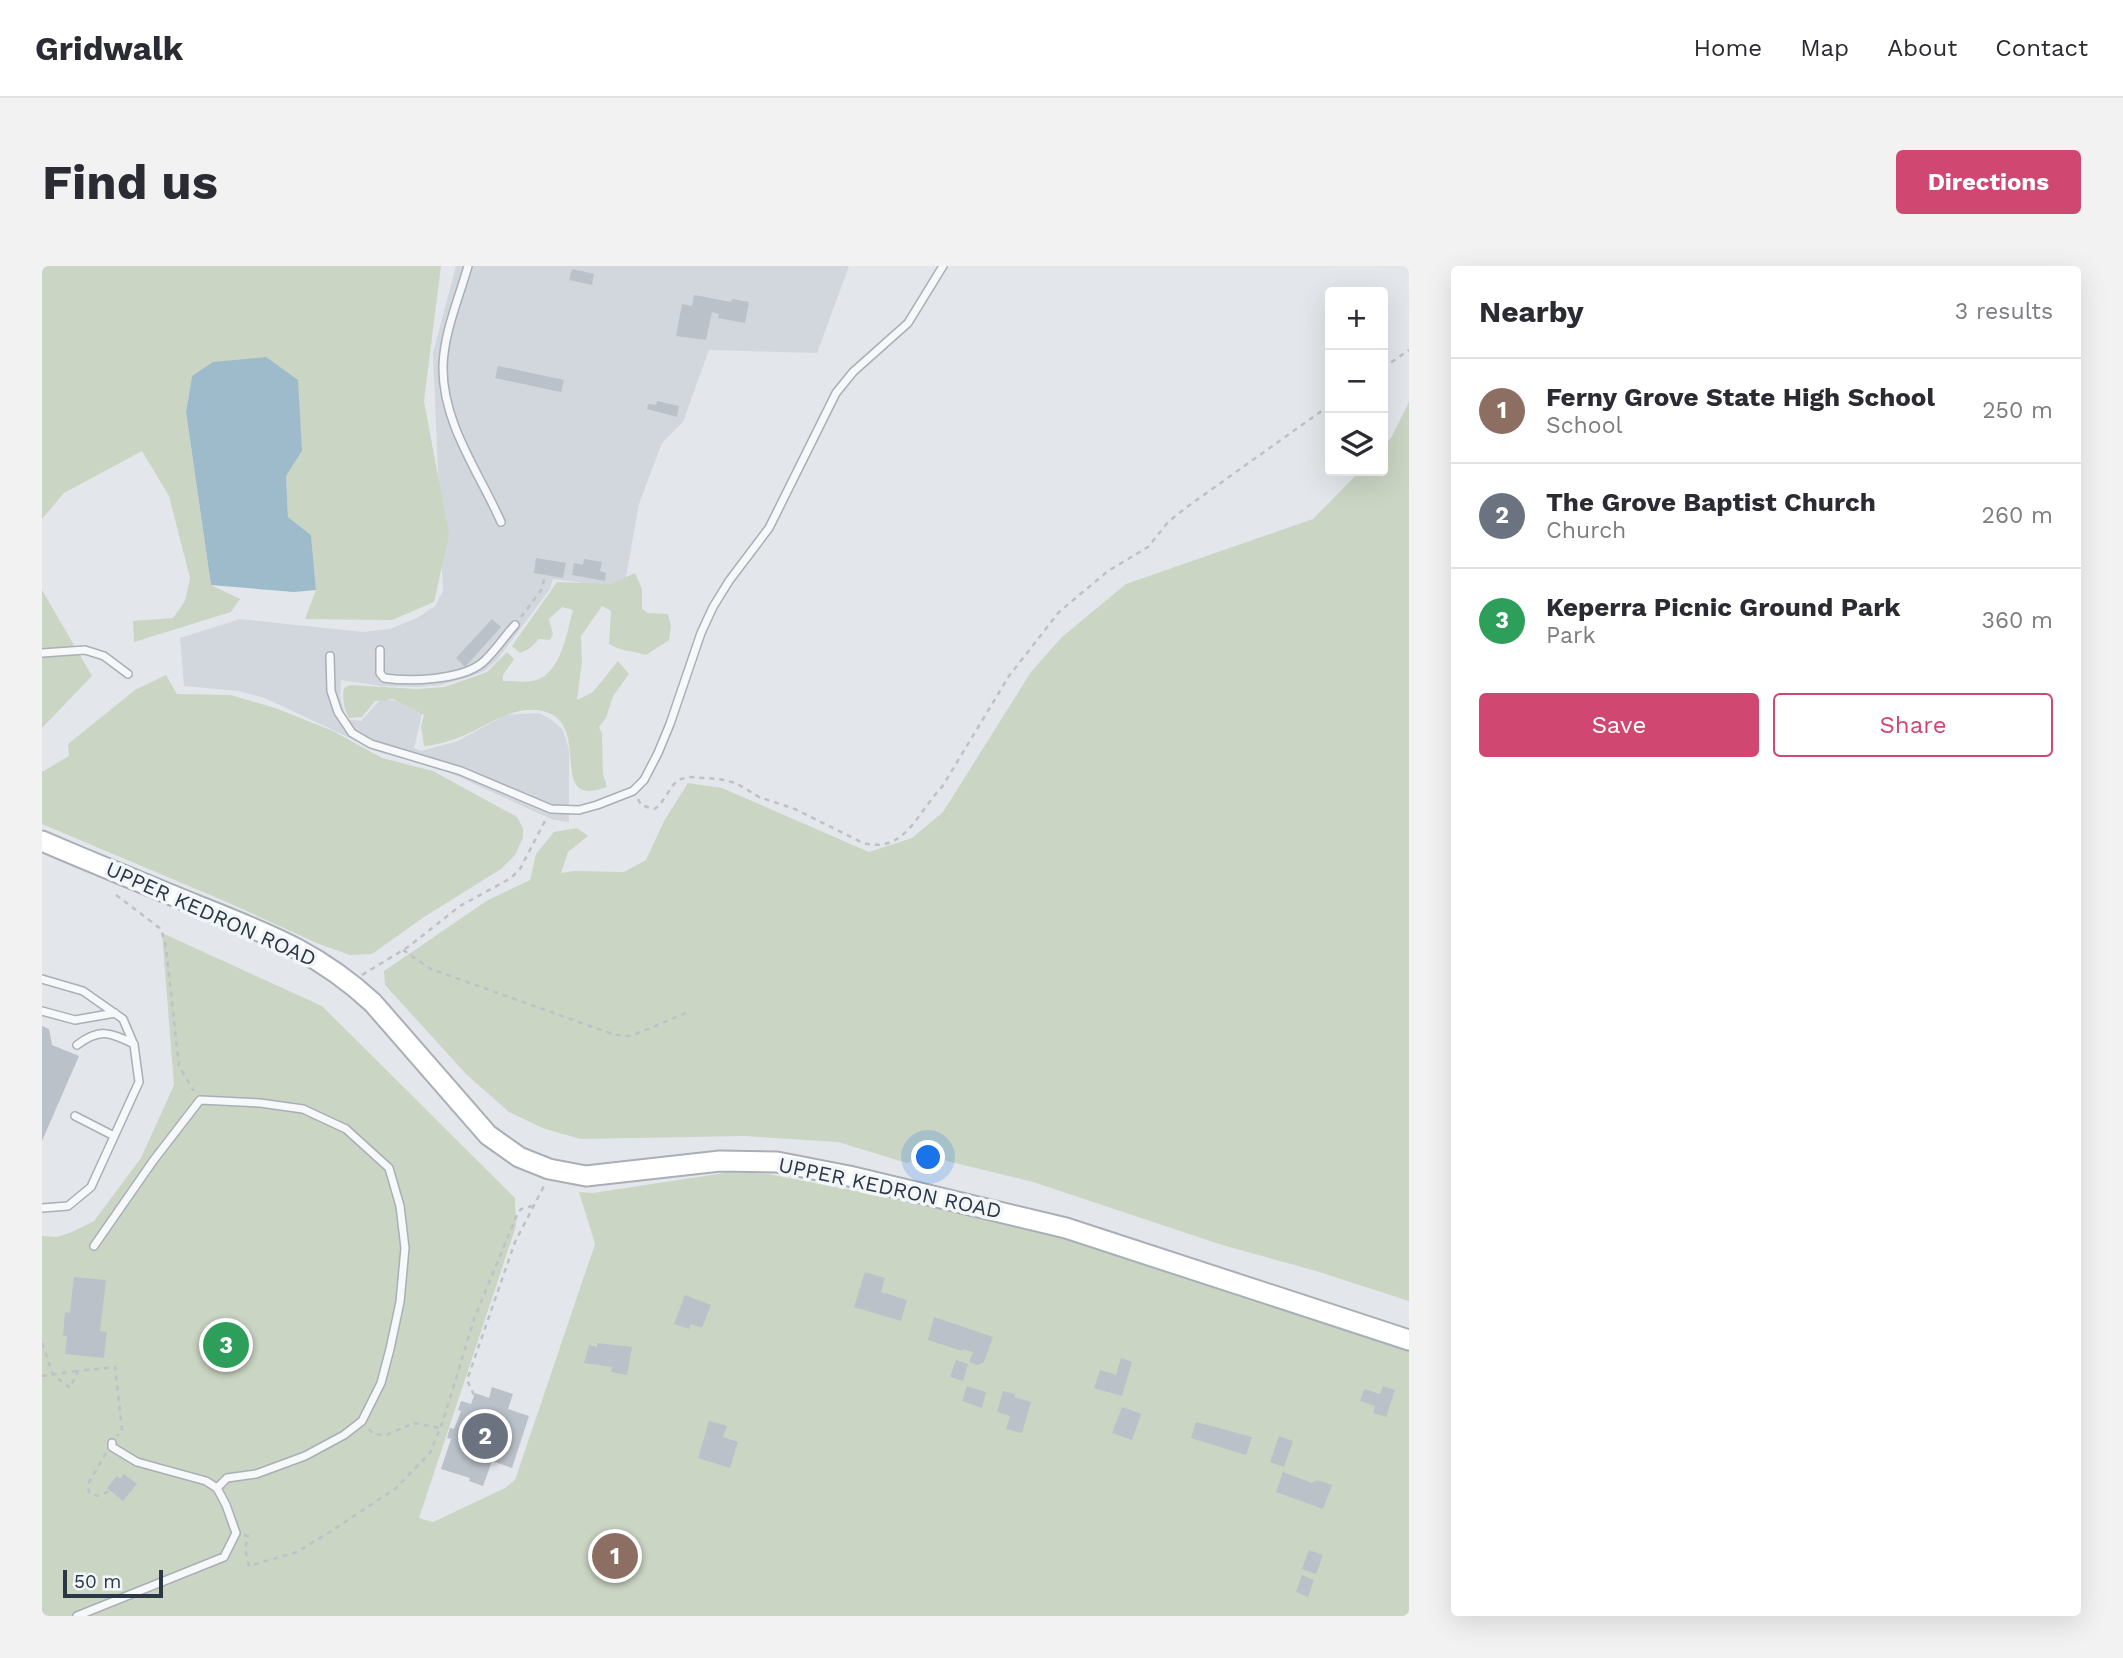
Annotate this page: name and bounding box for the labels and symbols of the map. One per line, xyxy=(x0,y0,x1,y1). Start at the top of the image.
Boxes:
street label: UPPER KEDRON ROAD xyxy=(102,856,320,971)
your location xyxy=(911,1140,945,1174)
street label: UPPER KEDRON ROAD xyxy=(776,1152,1004,1223)
pin: 3 xyxy=(203,1319,249,1371)
pin: 2 xyxy=(462,1410,508,1462)
pin: 1 xyxy=(592,1530,638,1582)
scale bar xyxy=(63,1567,163,1599)

